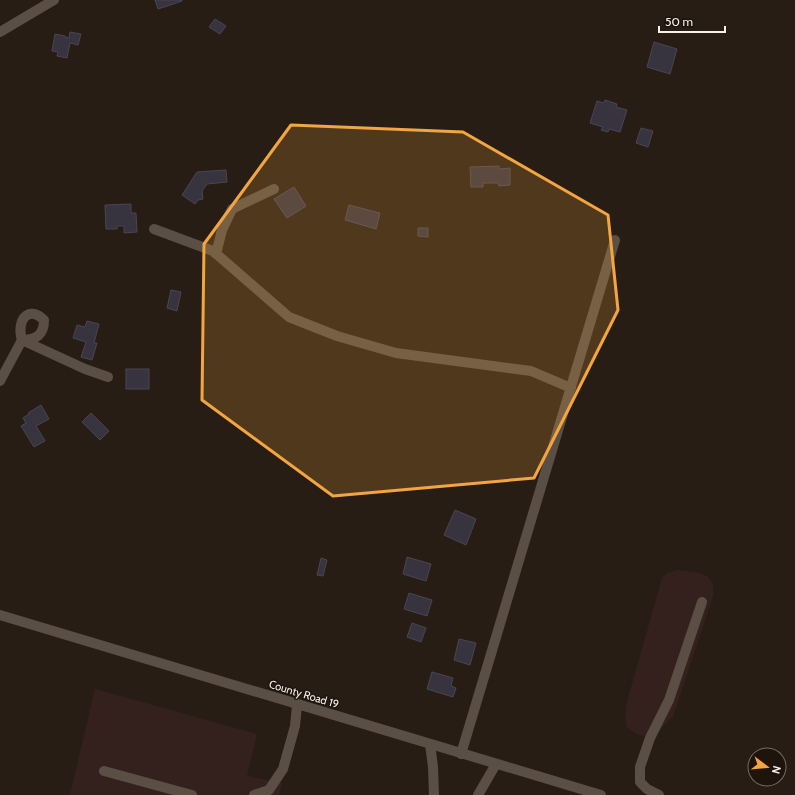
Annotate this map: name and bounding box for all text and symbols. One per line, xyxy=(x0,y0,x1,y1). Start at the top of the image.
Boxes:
scale bar xyxy=(659,8,725,34)
text: 50 m xyxy=(665,14,693,29)
street label: County Road 19 xyxy=(267,677,341,711)
north arrow xyxy=(747,747,787,787)
text: N xyxy=(769,764,784,775)

